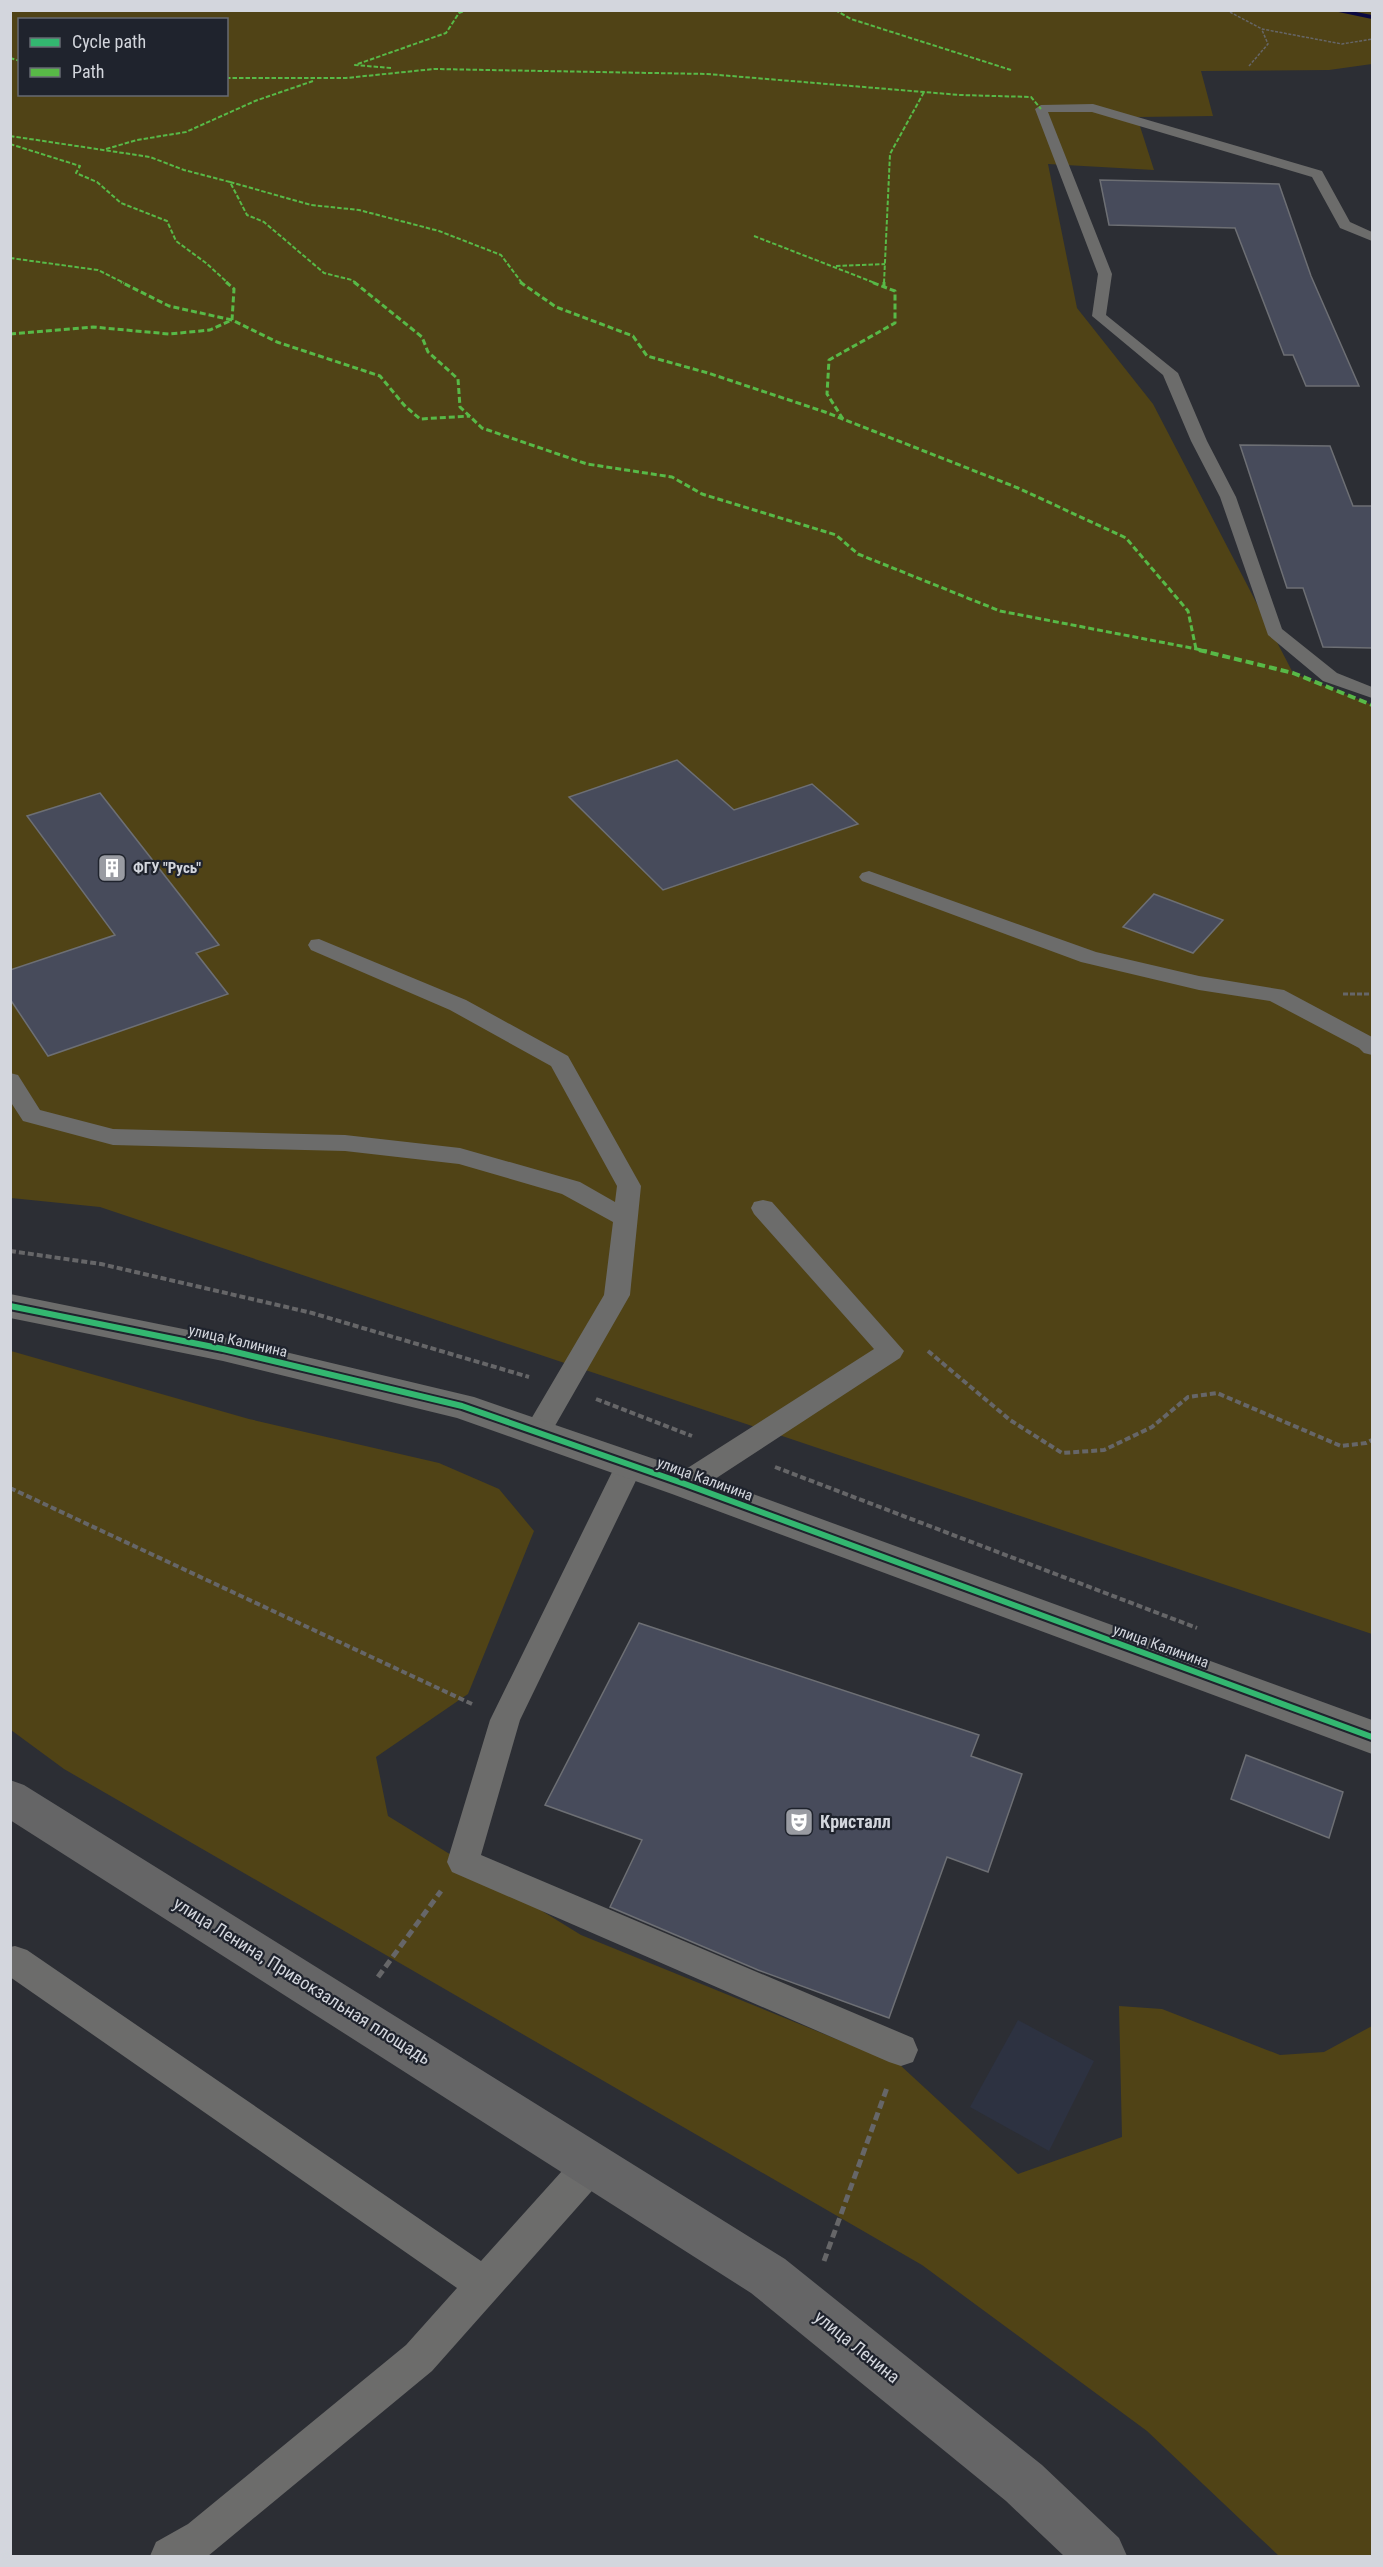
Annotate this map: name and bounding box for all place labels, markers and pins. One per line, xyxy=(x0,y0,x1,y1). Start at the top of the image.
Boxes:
building icon: ФГУ "Русь" xyxy=(96,852,128,884)
place label: ФГУ "Русь" xyxy=(133,859,201,877)
theatre icon: Кристалл xyxy=(783,1806,815,1838)
place label: Кристалл xyxy=(820,1811,891,1832)

